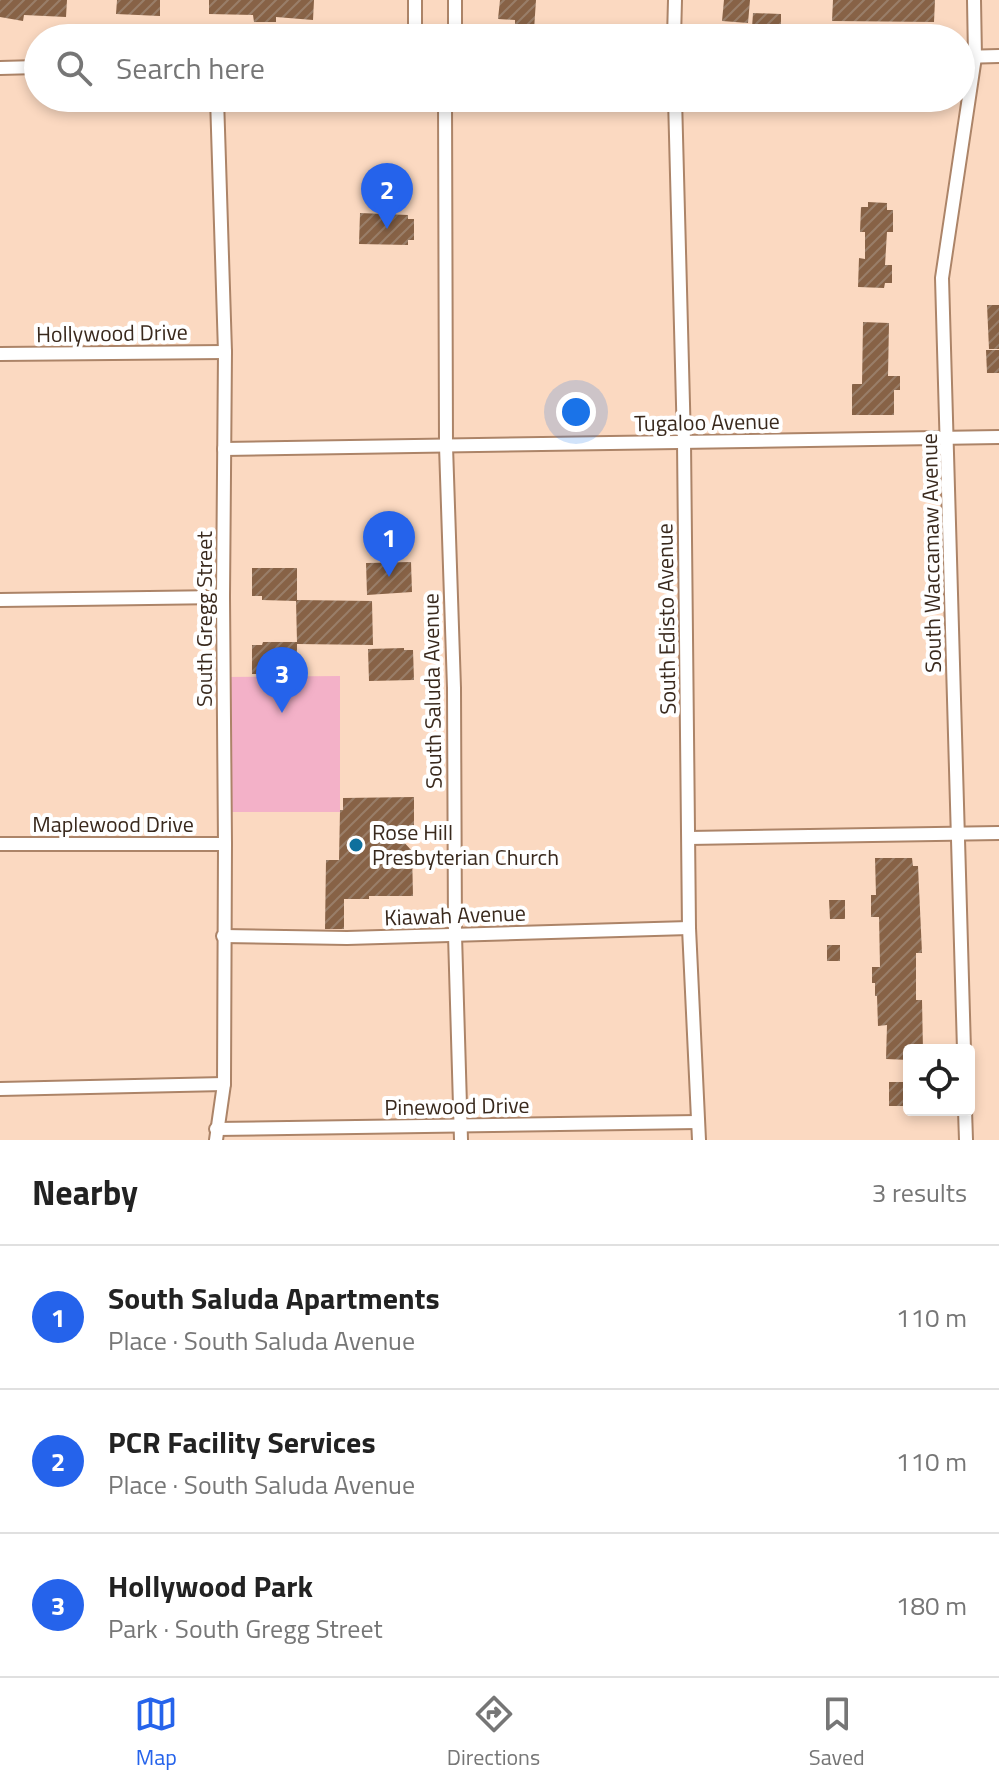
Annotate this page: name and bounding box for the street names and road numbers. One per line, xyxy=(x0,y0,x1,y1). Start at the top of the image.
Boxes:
street label: Hollywood Drive xyxy=(36,315,188,351)
street label: Tugaloo Avenue xyxy=(634,404,780,440)
street label: South Waccamaw Avenue xyxy=(912,433,950,673)
street label: South Edisto Avenue xyxy=(647,523,685,715)
street label: South Gregg Street xyxy=(187,531,221,707)
street label: South Saluda Avenue xyxy=(413,593,451,789)
street label: Maplewood Drive xyxy=(32,807,194,841)
street label: Kiawah Avenue xyxy=(384,896,526,934)
street label: Pinewood Drive xyxy=(384,1088,530,1124)

